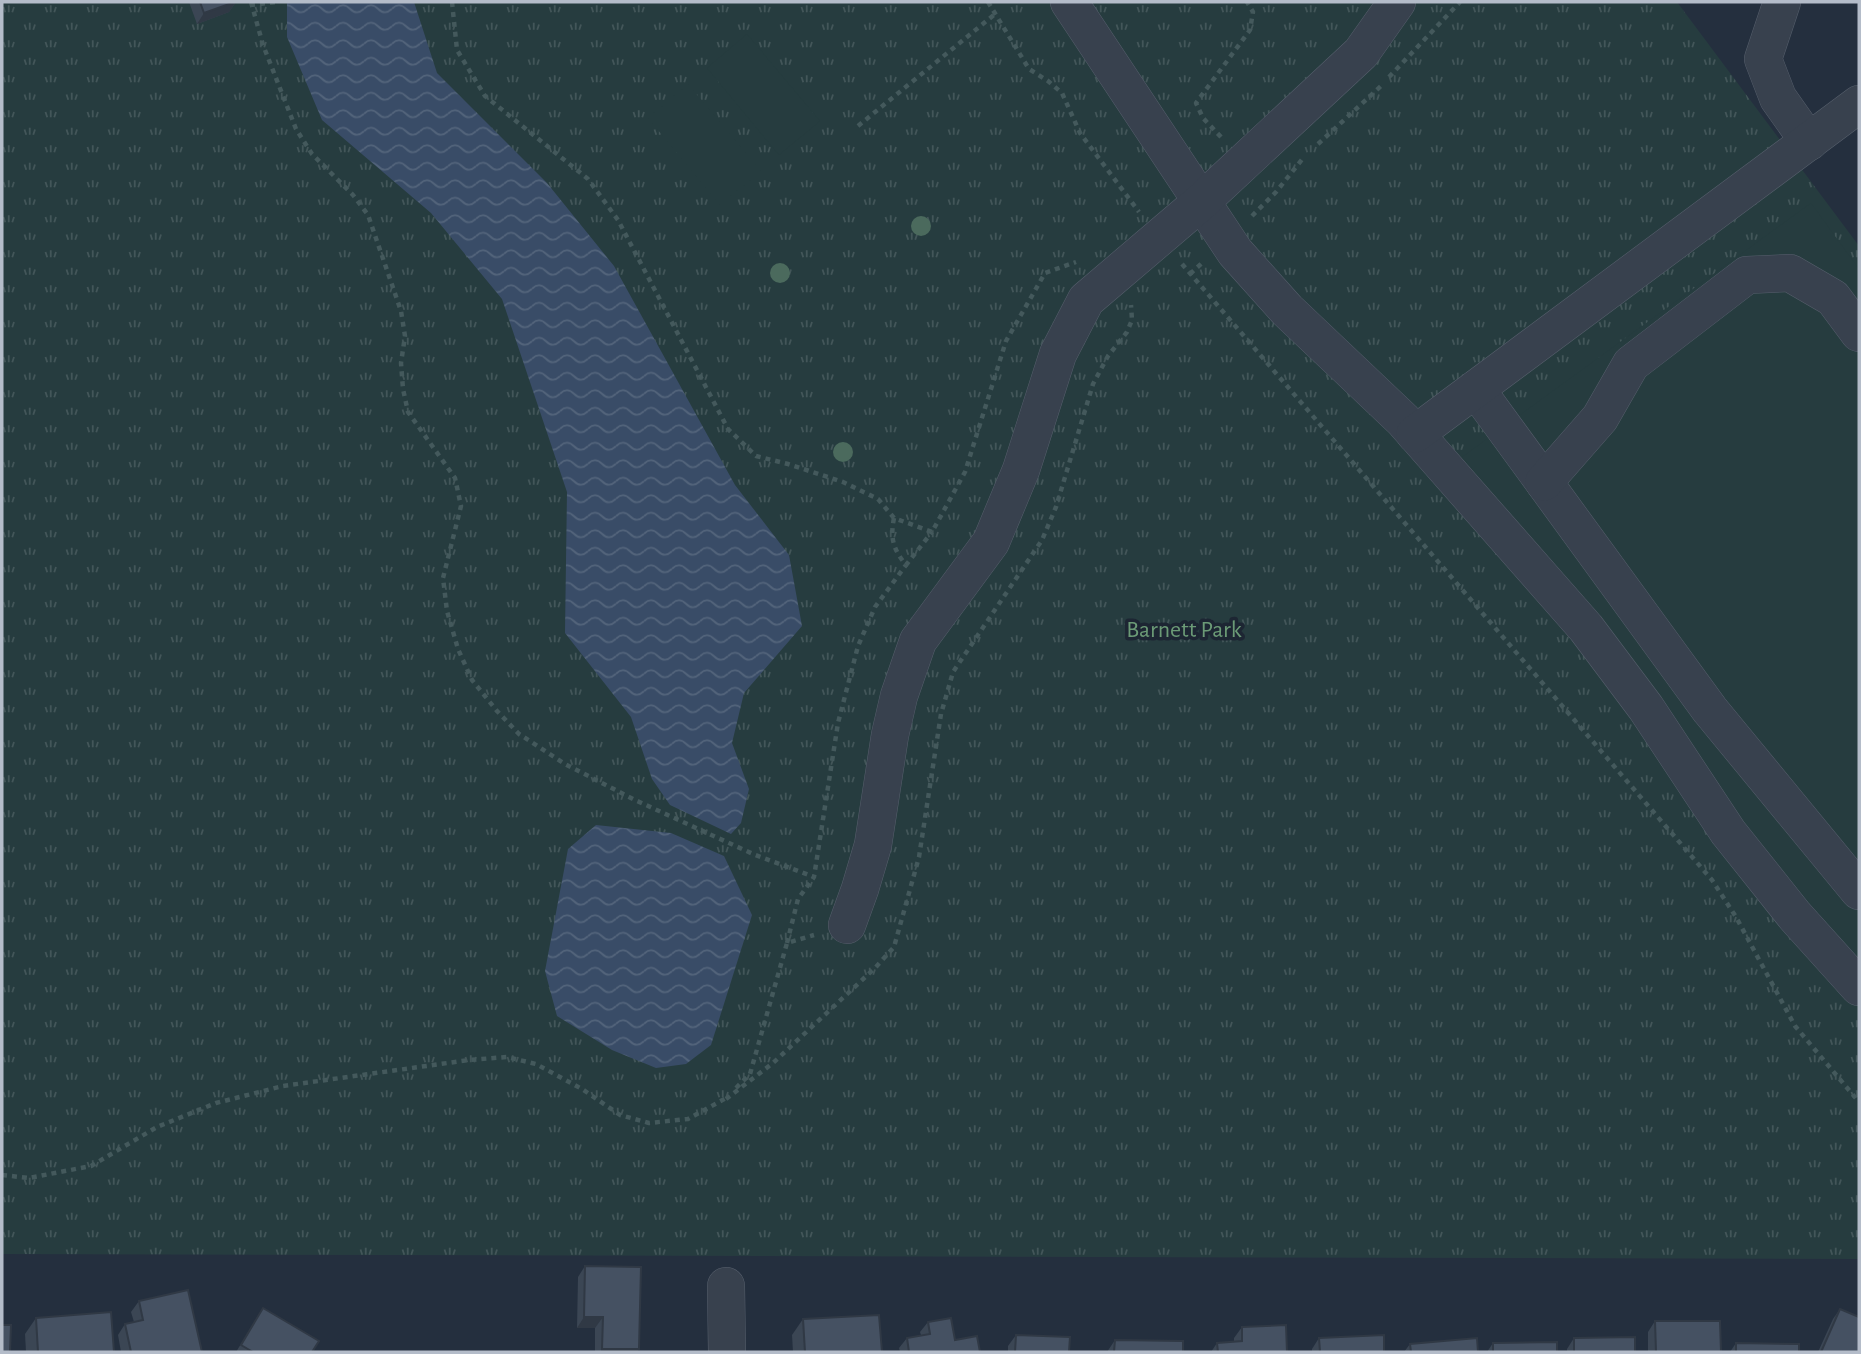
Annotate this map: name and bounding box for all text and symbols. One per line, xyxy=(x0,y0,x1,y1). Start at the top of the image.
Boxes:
park label: Barnett Park xyxy=(1126,618,1242,642)

